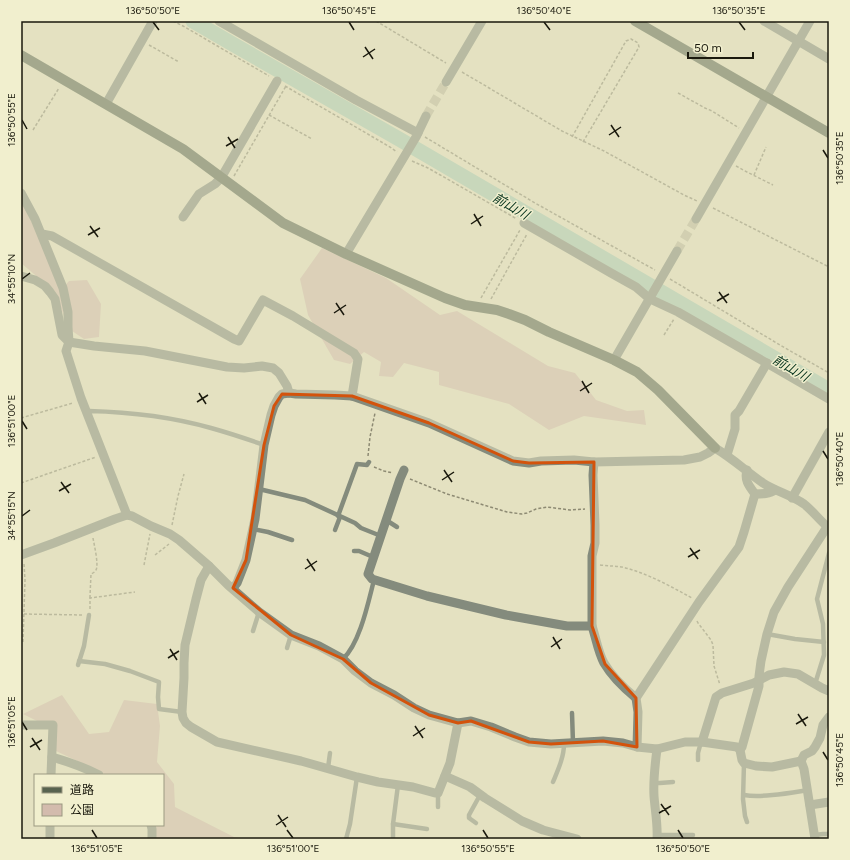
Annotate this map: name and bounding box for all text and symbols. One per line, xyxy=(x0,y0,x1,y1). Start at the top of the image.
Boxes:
text: 136°50'50"E xyxy=(126,4,180,17)
text: 136°50'45"E xyxy=(322,4,376,17)
text: 136°50'40"E xyxy=(517,4,571,17)
text: 136°50'35"E xyxy=(712,4,766,17)
scale bar xyxy=(688,34,753,60)
text: 50 m xyxy=(694,41,722,55)
text: 136°50'55"E xyxy=(5,93,18,147)
text: 136°50'35"E xyxy=(833,131,846,185)
water label: 前山川 xyxy=(490,190,533,223)
text: 34°55'10"N xyxy=(5,254,18,304)
water label: 前山川 xyxy=(770,352,813,385)
text: 136°51'00"E xyxy=(5,395,18,447)
text: 136°50'40"E xyxy=(833,432,846,486)
text: 34°55'15"N xyxy=(5,491,18,541)
text: 136°51'05"E xyxy=(5,696,18,748)
text: 136°50'45"E xyxy=(833,733,846,787)
legend xyxy=(34,774,164,826)
text: 道路 xyxy=(70,783,94,797)
text: 公園 xyxy=(70,803,94,817)
text: 136°51'05"E xyxy=(71,842,123,855)
text: 136°51'00"E xyxy=(267,842,319,855)
text: 136°50'55"E xyxy=(461,842,515,855)
text: 136°50'50"E xyxy=(656,842,710,855)

